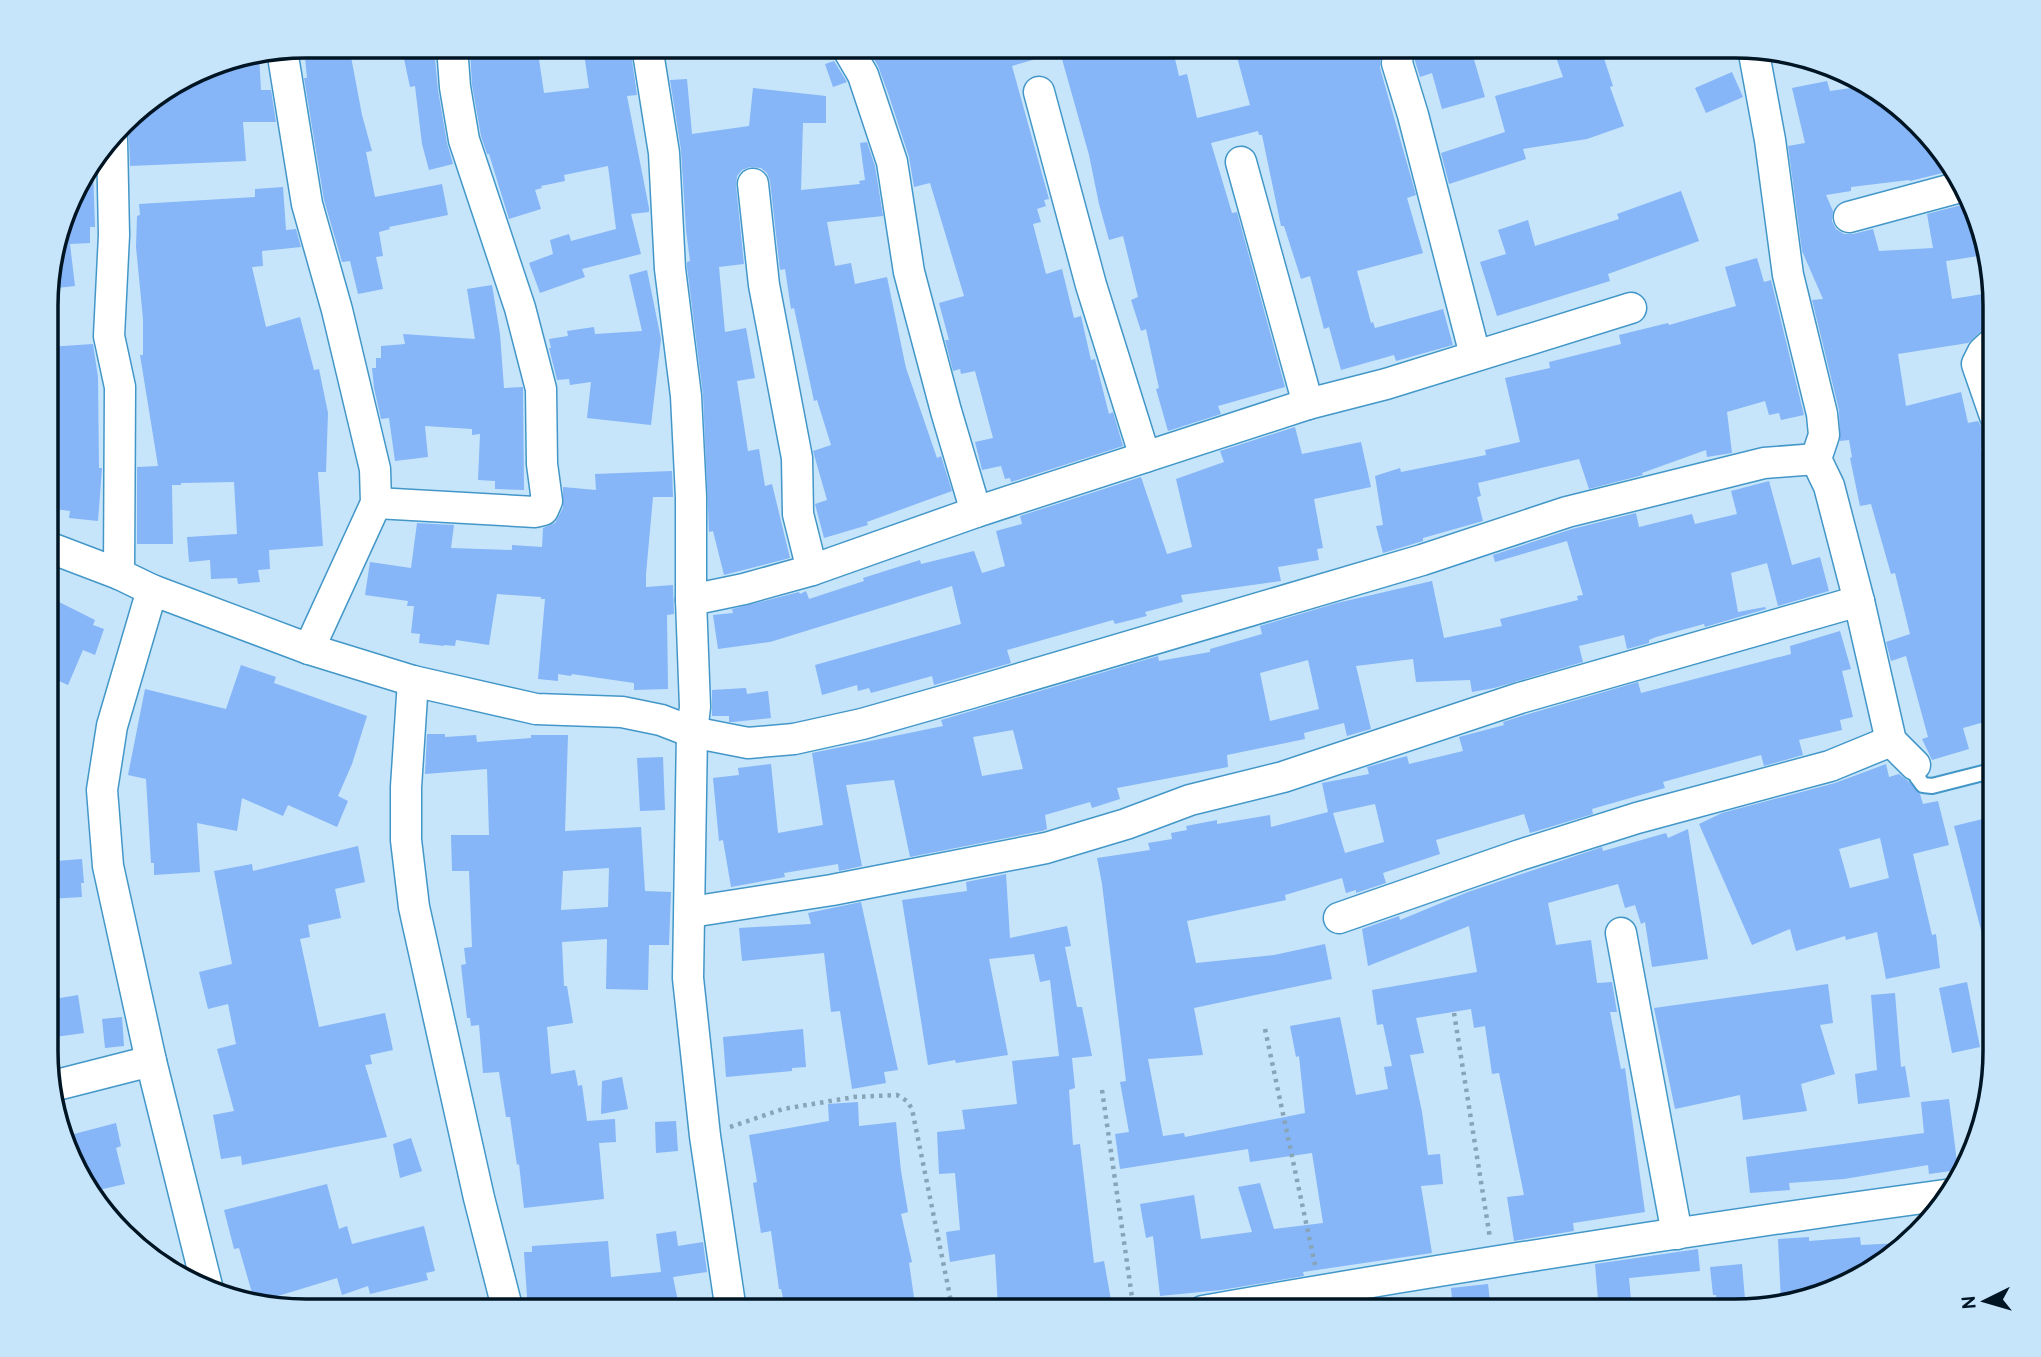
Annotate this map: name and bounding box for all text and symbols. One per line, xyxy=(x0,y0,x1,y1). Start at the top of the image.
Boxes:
north arrow xyxy=(1950,1266,2020,1336)
text: N xyxy=(1958,1294,1983,1310)

